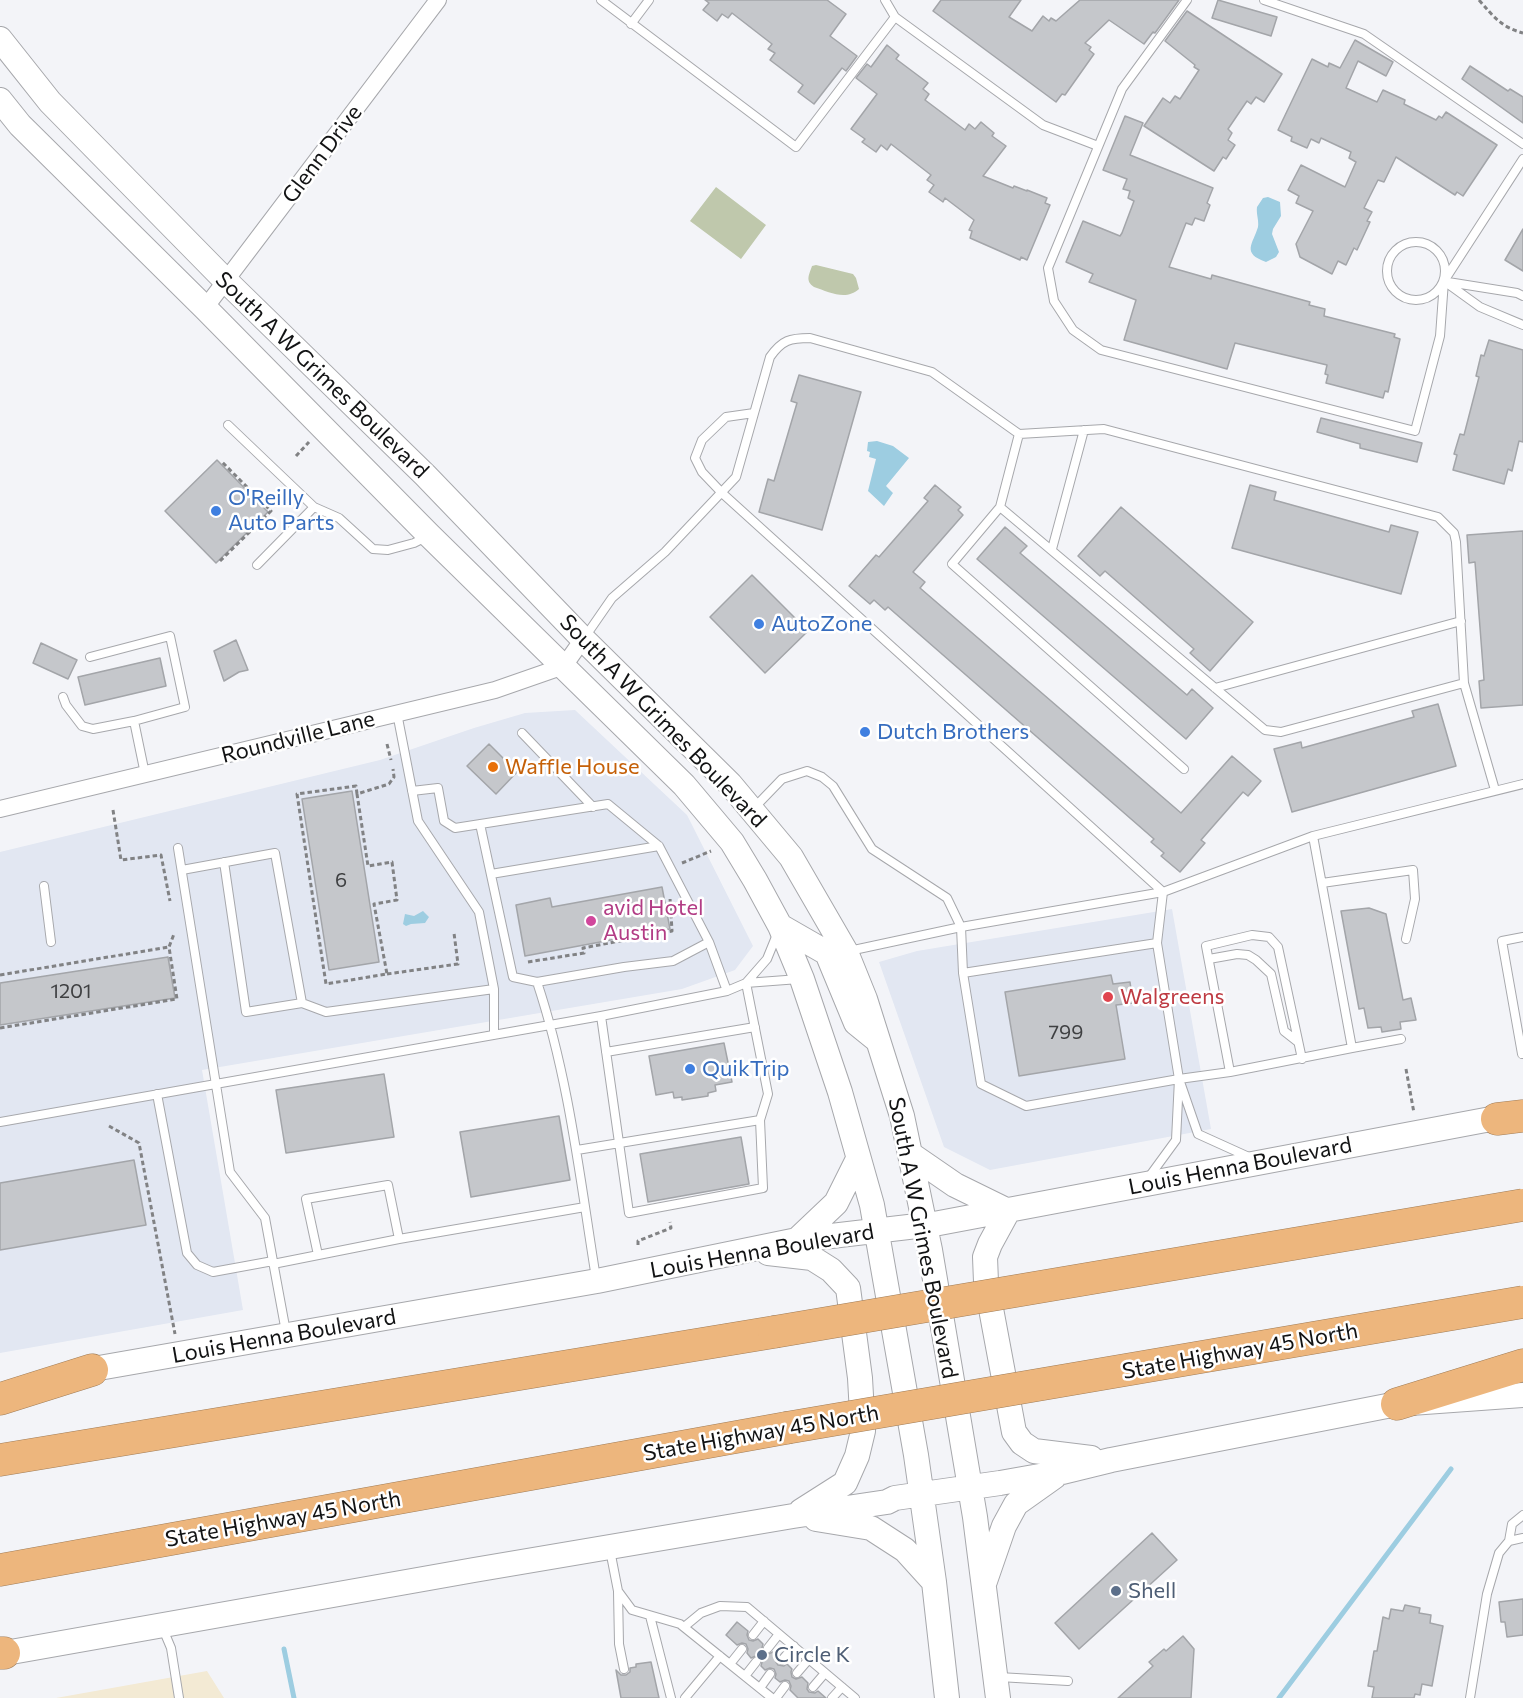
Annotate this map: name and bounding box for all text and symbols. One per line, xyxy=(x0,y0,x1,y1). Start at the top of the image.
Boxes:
street label: Glenn Drive xyxy=(277,100,367,208)
street label: South A W Grimes Boulevard xyxy=(210,266,434,484)
place label: O'Reilly Auto Parts xyxy=(228,485,335,536)
marker: O'Reilly Auto Parts xyxy=(209,504,223,518)
street label: South A W Grimes Boulevard xyxy=(554,609,772,833)
place label: AutoZone xyxy=(771,611,872,637)
marker: AutoZone xyxy=(752,617,766,631)
street label: Roundville Lane xyxy=(219,705,377,769)
place label: Dutch Brothers xyxy=(877,719,1029,745)
marker: Dutch Brothers xyxy=(858,725,872,739)
place label: Waffle House xyxy=(505,754,640,780)
marker: Waffle House xyxy=(486,760,500,774)
house number: 6 xyxy=(335,868,347,892)
place label: avid Hotel Austin xyxy=(603,895,704,946)
marker: avid Hotel Austin xyxy=(584,914,598,928)
house number: 1201 xyxy=(50,979,92,1003)
place label: Walgreens xyxy=(1120,984,1225,1010)
marker: Walgreens xyxy=(1101,990,1115,1004)
house number: 799 xyxy=(1049,1020,1083,1044)
place label: QuikTrip xyxy=(702,1056,790,1082)
marker: QuikTrip xyxy=(683,1062,697,1076)
street label: South A W Grimes Boulevard xyxy=(883,1095,963,1381)
street label: Louis Henna Boulevard xyxy=(1126,1131,1354,1201)
street label: Louis Henna Boulevard xyxy=(648,1218,876,1284)
street label: Louis Henna Boulevard xyxy=(170,1303,398,1369)
street label: State Highway 45 North xyxy=(1120,1317,1360,1385)
street label: State Highway 45 North xyxy=(641,1399,881,1467)
street label: State Highway 45 North xyxy=(163,1485,403,1553)
place label: Shell xyxy=(1128,1578,1176,1604)
marker: Shell xyxy=(1109,1584,1123,1598)
place label: Circle K xyxy=(774,1642,850,1668)
marker: Circle K xyxy=(755,1648,769,1662)

